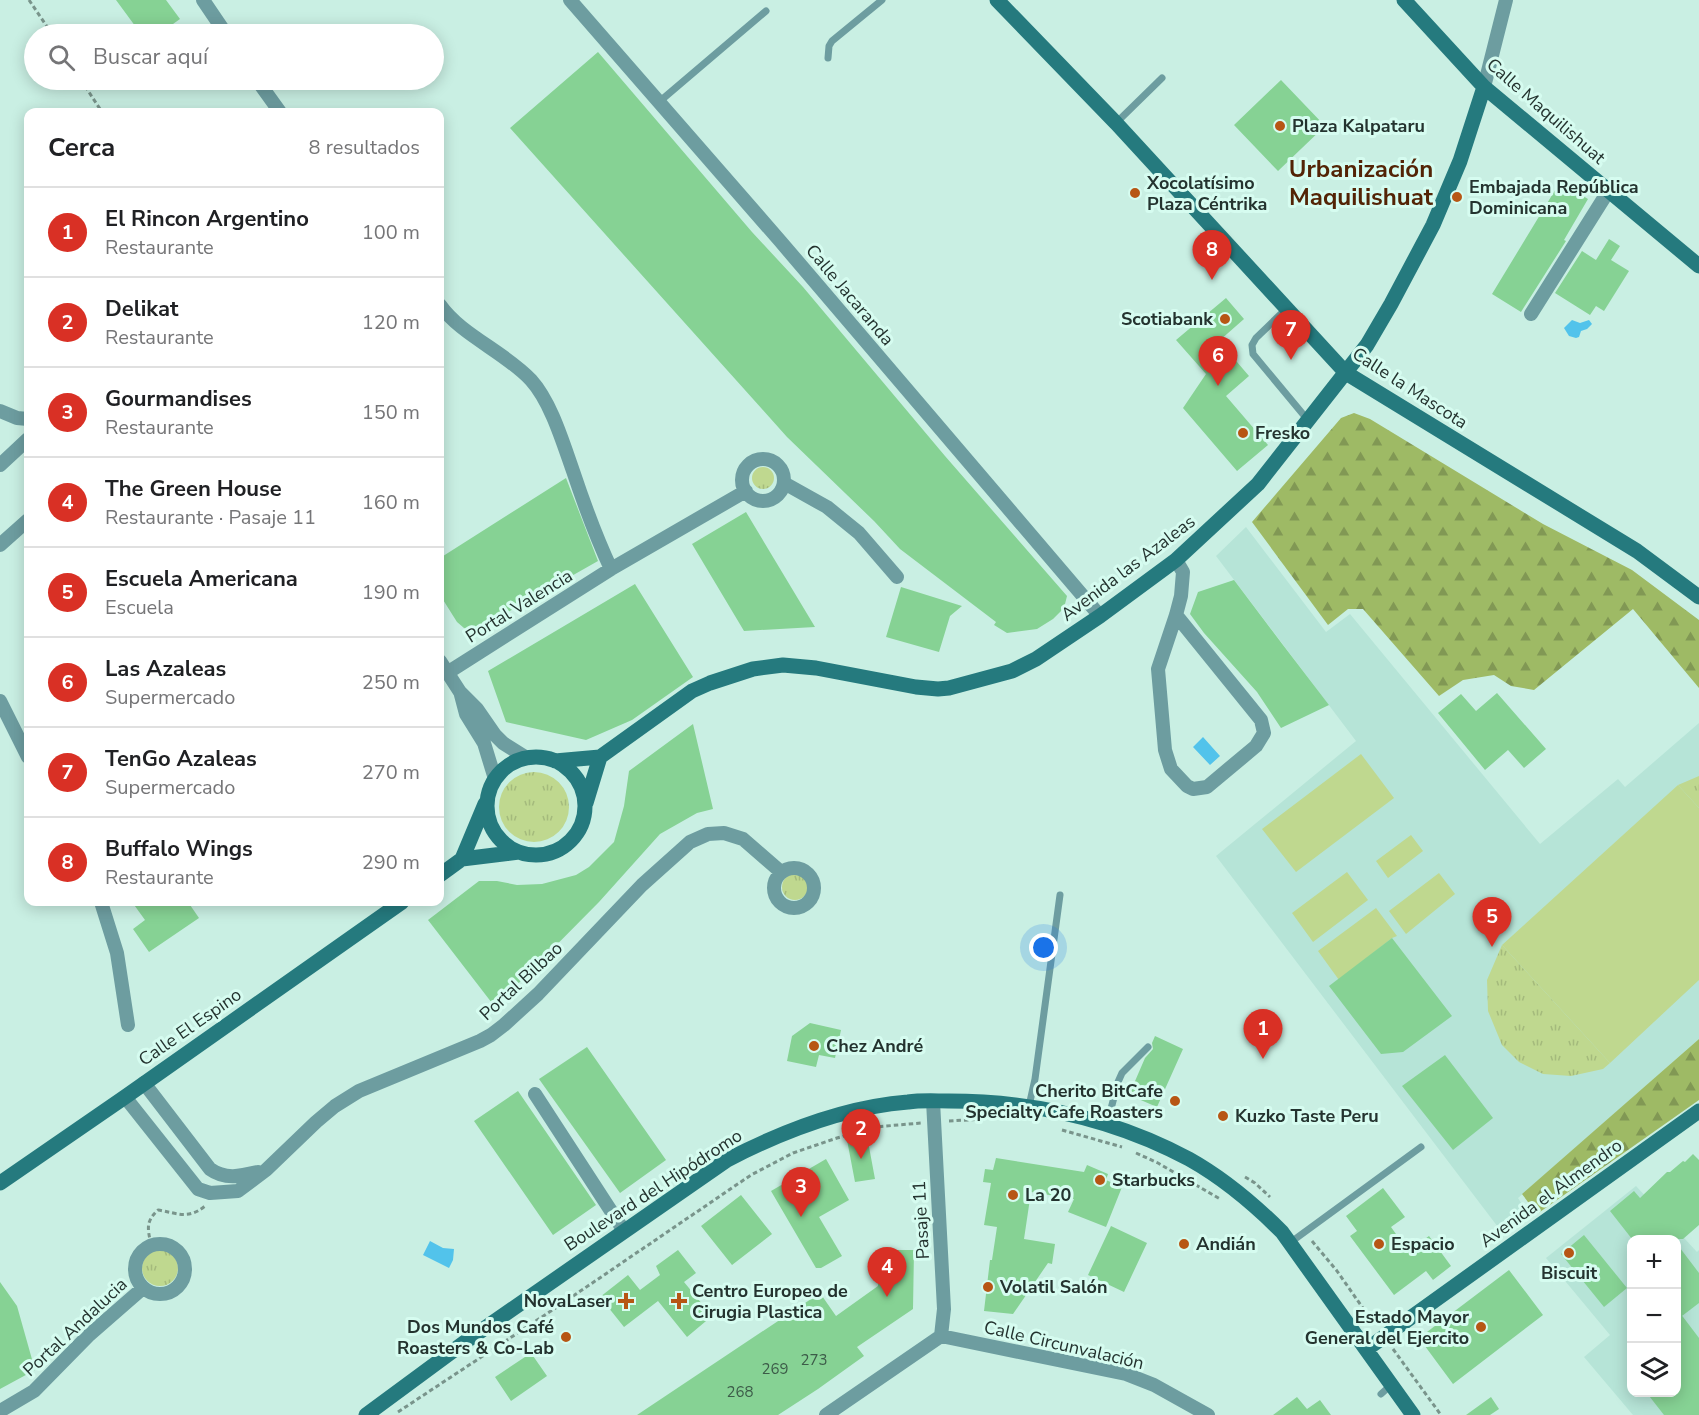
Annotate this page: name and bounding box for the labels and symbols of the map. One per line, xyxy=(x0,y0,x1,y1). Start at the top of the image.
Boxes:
street label: Calle Maquilishuat xyxy=(1481,53,1611,170)
place label: Plaza Kalpataru xyxy=(1292,114,1425,138)
marker: Plaza Kalpataru xyxy=(1273,119,1287,133)
district label: Urbanización Maquilishuat xyxy=(1289,153,1434,213)
place label: Xocolatísimo Plaza Céntrika xyxy=(1146,171,1267,216)
place label: Embajada República Dominicana xyxy=(1469,175,1639,220)
marker: Xocolatísimo Plaza Céntrika xyxy=(1128,186,1142,200)
marker: Embajada República Dominicana xyxy=(1450,190,1464,204)
pin: 8 xyxy=(1192,230,1232,280)
street label: Calle Jacaranda xyxy=(800,239,900,351)
place label: Scotiabank xyxy=(1121,307,1213,331)
pin: 7 xyxy=(1272,310,1310,360)
marker: Scotiabank xyxy=(1218,312,1232,326)
pin: 6 xyxy=(1198,336,1238,386)
street label: Calle la Mascota xyxy=(1348,342,1472,434)
place label: Fresko xyxy=(1255,421,1310,445)
marker: Fresko xyxy=(1236,426,1250,440)
street label: Avenida las Azaleas xyxy=(1056,510,1200,626)
street label: Portal Valencia xyxy=(461,564,577,648)
pin: 5 xyxy=(1472,898,1512,947)
your location xyxy=(1029,933,1058,962)
street label: Portal Bilbao xyxy=(474,936,568,1026)
street label: Calle El Espino xyxy=(134,983,246,1071)
pin: 1 xyxy=(1244,1010,1282,1059)
place label: Chez André xyxy=(826,1034,923,1058)
marker: Chez André xyxy=(807,1039,821,1053)
place label: Cherito BitCafe Specialty Cafe Roasters xyxy=(965,1079,1163,1124)
marker: Cherito BitCafe Specialty Cafe Roasters xyxy=(1168,1094,1182,1108)
place label: Kuzko Taste Peru xyxy=(1235,1104,1379,1128)
marker: Kuzko Taste Peru xyxy=(1216,1109,1230,1123)
pin: 2 xyxy=(842,1110,880,1159)
street label: Boulevard del Hipódromo xyxy=(559,1123,747,1257)
street label: Avenida el Almendro xyxy=(1475,1133,1627,1253)
pin: 3 xyxy=(782,1168,820,1217)
place label: Starbucks xyxy=(1112,1168,1195,1192)
marker: Starbucks xyxy=(1093,1173,1107,1187)
street label: Pasaje 11 xyxy=(907,1180,935,1260)
place label: La 20 xyxy=(1025,1183,1072,1207)
marker: La 20 xyxy=(1006,1188,1020,1202)
place label: Andián xyxy=(1196,1232,1256,1256)
place label: Espacio xyxy=(1391,1232,1455,1256)
marker: Andián xyxy=(1177,1237,1191,1251)
marker: Espacio xyxy=(1372,1237,1386,1251)
marker: Biscuit xyxy=(1562,1246,1576,1260)
pin: 4 xyxy=(868,1248,906,1297)
place label: Biscuit xyxy=(1541,1261,1597,1285)
street label: Portal Andalucia xyxy=(18,1272,132,1382)
place label: Volatil Salón xyxy=(999,1275,1108,1299)
place label: Centro Europeo de Cirugia Plastica xyxy=(692,1279,848,1324)
marker: Volatil Salón xyxy=(981,1280,995,1294)
place label: NovaLaser xyxy=(524,1289,612,1313)
marker: NovaLaser xyxy=(617,1292,635,1310)
marker: Centro Europeo de Cirugia Plastica xyxy=(670,1292,688,1310)
place label: Estado Mayor General del Ejercito xyxy=(1305,1305,1469,1350)
place label: Dos Mundos Café Roasters & Co-Lab xyxy=(397,1315,554,1360)
street label: Calle Circunvalación xyxy=(982,1315,1146,1375)
marker: Estado Mayor General del Ejercito xyxy=(1474,1320,1488,1334)
marker: Dos Mundos Café Roasters & Co-Lab xyxy=(559,1330,573,1344)
house number: 273 xyxy=(800,1350,828,1370)
house number: 269 xyxy=(761,1359,789,1379)
house number: 268 xyxy=(726,1382,754,1402)

